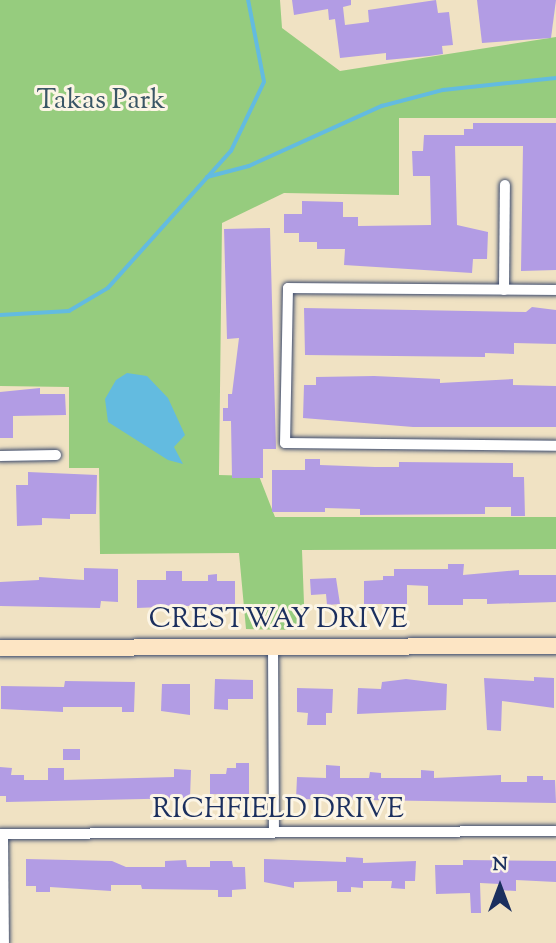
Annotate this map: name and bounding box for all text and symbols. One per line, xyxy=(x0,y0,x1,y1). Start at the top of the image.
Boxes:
park label: Takas Park xyxy=(37,84,165,118)
street label: CRESTWAY DRIVE xyxy=(149,603,407,637)
street label: RICHFIELD DRIVE xyxy=(152,793,404,827)
north arrow xyxy=(465,852,535,922)
text: N xyxy=(492,852,508,879)

